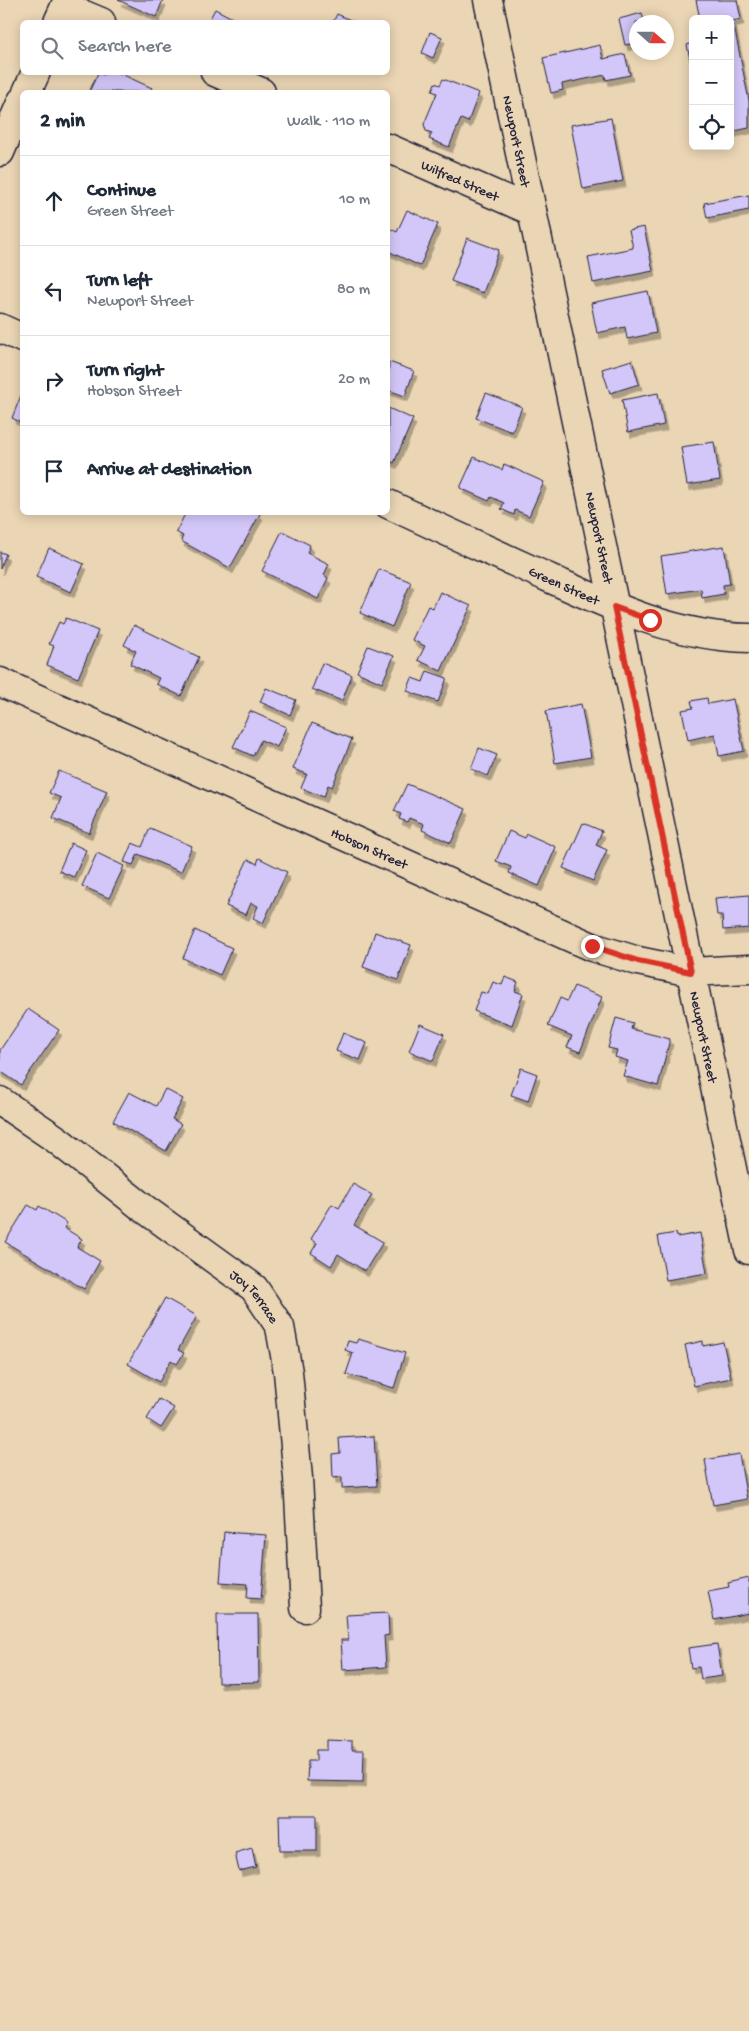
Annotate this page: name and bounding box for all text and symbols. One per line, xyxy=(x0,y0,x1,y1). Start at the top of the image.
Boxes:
north arrow xyxy=(629,15,674,60)
map controls xyxy=(689,15,734,150)
button: + xyxy=(689,15,734,60)
search box xyxy=(20,20,390,75)
icon: search xyxy=(38,34,66,62)
text: Search here xyxy=(78,36,172,59)
button: − xyxy=(689,60,734,105)
street label: Newport Street xyxy=(497,94,533,190)
button: locate xyxy=(689,105,734,150)
text: 2 min xyxy=(40,110,85,135)
text: Walk · 110 m xyxy=(287,113,370,132)
street label: Wilfred Street xyxy=(418,157,502,207)
text: Continue xyxy=(87,180,156,203)
icon: ahead xyxy=(40,187,68,215)
text: 10 m xyxy=(339,191,370,210)
text: Green Street xyxy=(87,203,173,222)
text: Turn left xyxy=(87,270,151,293)
icon: left xyxy=(40,277,68,305)
text: 80 m xyxy=(337,281,370,300)
text: Newport Street xyxy=(87,293,193,312)
text: Turn right xyxy=(87,360,163,383)
icon: right xyxy=(40,367,68,395)
text: 20 m xyxy=(338,371,370,390)
text: Hobson Street xyxy=(87,383,181,402)
icon: arrive xyxy=(40,457,68,485)
text: Arrive at destination xyxy=(87,459,251,482)
street label: Newport Street xyxy=(580,491,616,586)
street label: Green Street xyxy=(525,564,602,611)
route start xyxy=(639,609,662,632)
street label: Hobson Street xyxy=(328,825,411,875)
route end xyxy=(581,935,604,958)
street label: Newport Street xyxy=(684,990,720,1086)
street label: Joy Terrace xyxy=(226,1267,282,1328)

